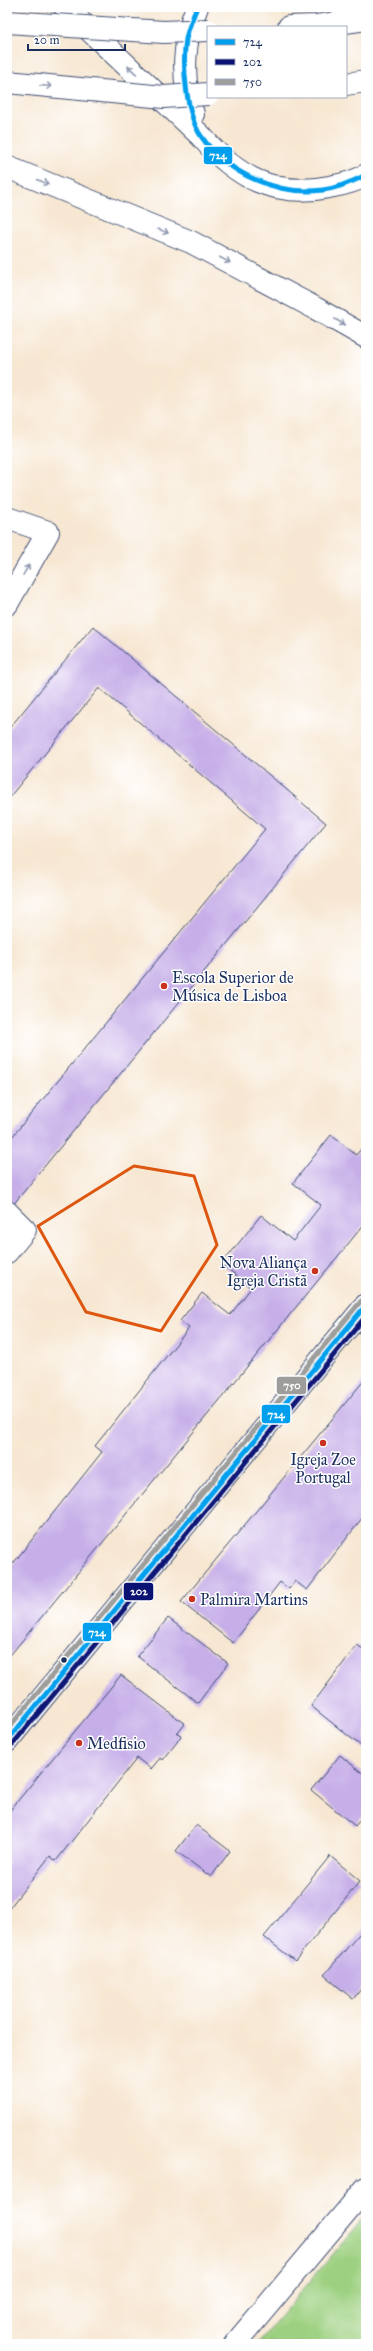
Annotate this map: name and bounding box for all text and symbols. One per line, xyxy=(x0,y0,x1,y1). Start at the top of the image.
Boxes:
scale bar xyxy=(28,26,125,52)
legend xyxy=(207,26,347,98)
text: 20 m xyxy=(34,33,60,47)
text: 724 xyxy=(243,35,262,49)
text: 202 xyxy=(243,55,262,69)
one-way arrow xyxy=(127,65,137,75)
text: 750 xyxy=(243,75,262,89)
one-way arrow xyxy=(39,82,52,90)
line badge: 724 xyxy=(203,146,233,165)
text: 724 xyxy=(209,149,228,163)
one-way arrow xyxy=(37,178,49,186)
one-way arrow xyxy=(157,228,169,235)
one-way arrow xyxy=(219,257,231,265)
one-way arrow xyxy=(333,318,345,326)
one-way arrow xyxy=(23,564,31,576)
place label: Escola Superior de Música de Lisboa xyxy=(172,968,294,1005)
marker: Escola Superior de Música de Lisboa xyxy=(159,981,169,991)
place label: Nova Aliança Igreja Cristã xyxy=(219,1253,307,1291)
marker: Nova Aliança Igreja Cristã xyxy=(310,1266,320,1276)
line badge: 750 xyxy=(276,1376,307,1395)
text: 750 xyxy=(283,1379,301,1392)
line badge: 724 xyxy=(261,1404,291,1424)
text: 724 xyxy=(267,1408,286,1422)
marker: Igreja Zoe Portugal xyxy=(318,1438,328,1448)
place label: Igreja Zoe Portugal xyxy=(290,1450,356,1488)
line badge: 202 xyxy=(123,1582,154,1601)
text: 202 xyxy=(130,1585,148,1598)
place label: Palmira Martins xyxy=(200,1590,308,1609)
marker: Palmira Martins xyxy=(187,1594,197,1604)
line badge: 724 xyxy=(82,1622,112,1642)
text: 724 xyxy=(88,1626,107,1640)
unlabelled marker xyxy=(59,1655,69,1665)
place label: Medfisio xyxy=(87,1734,146,1753)
marker: Medfisio xyxy=(74,1738,84,1748)

